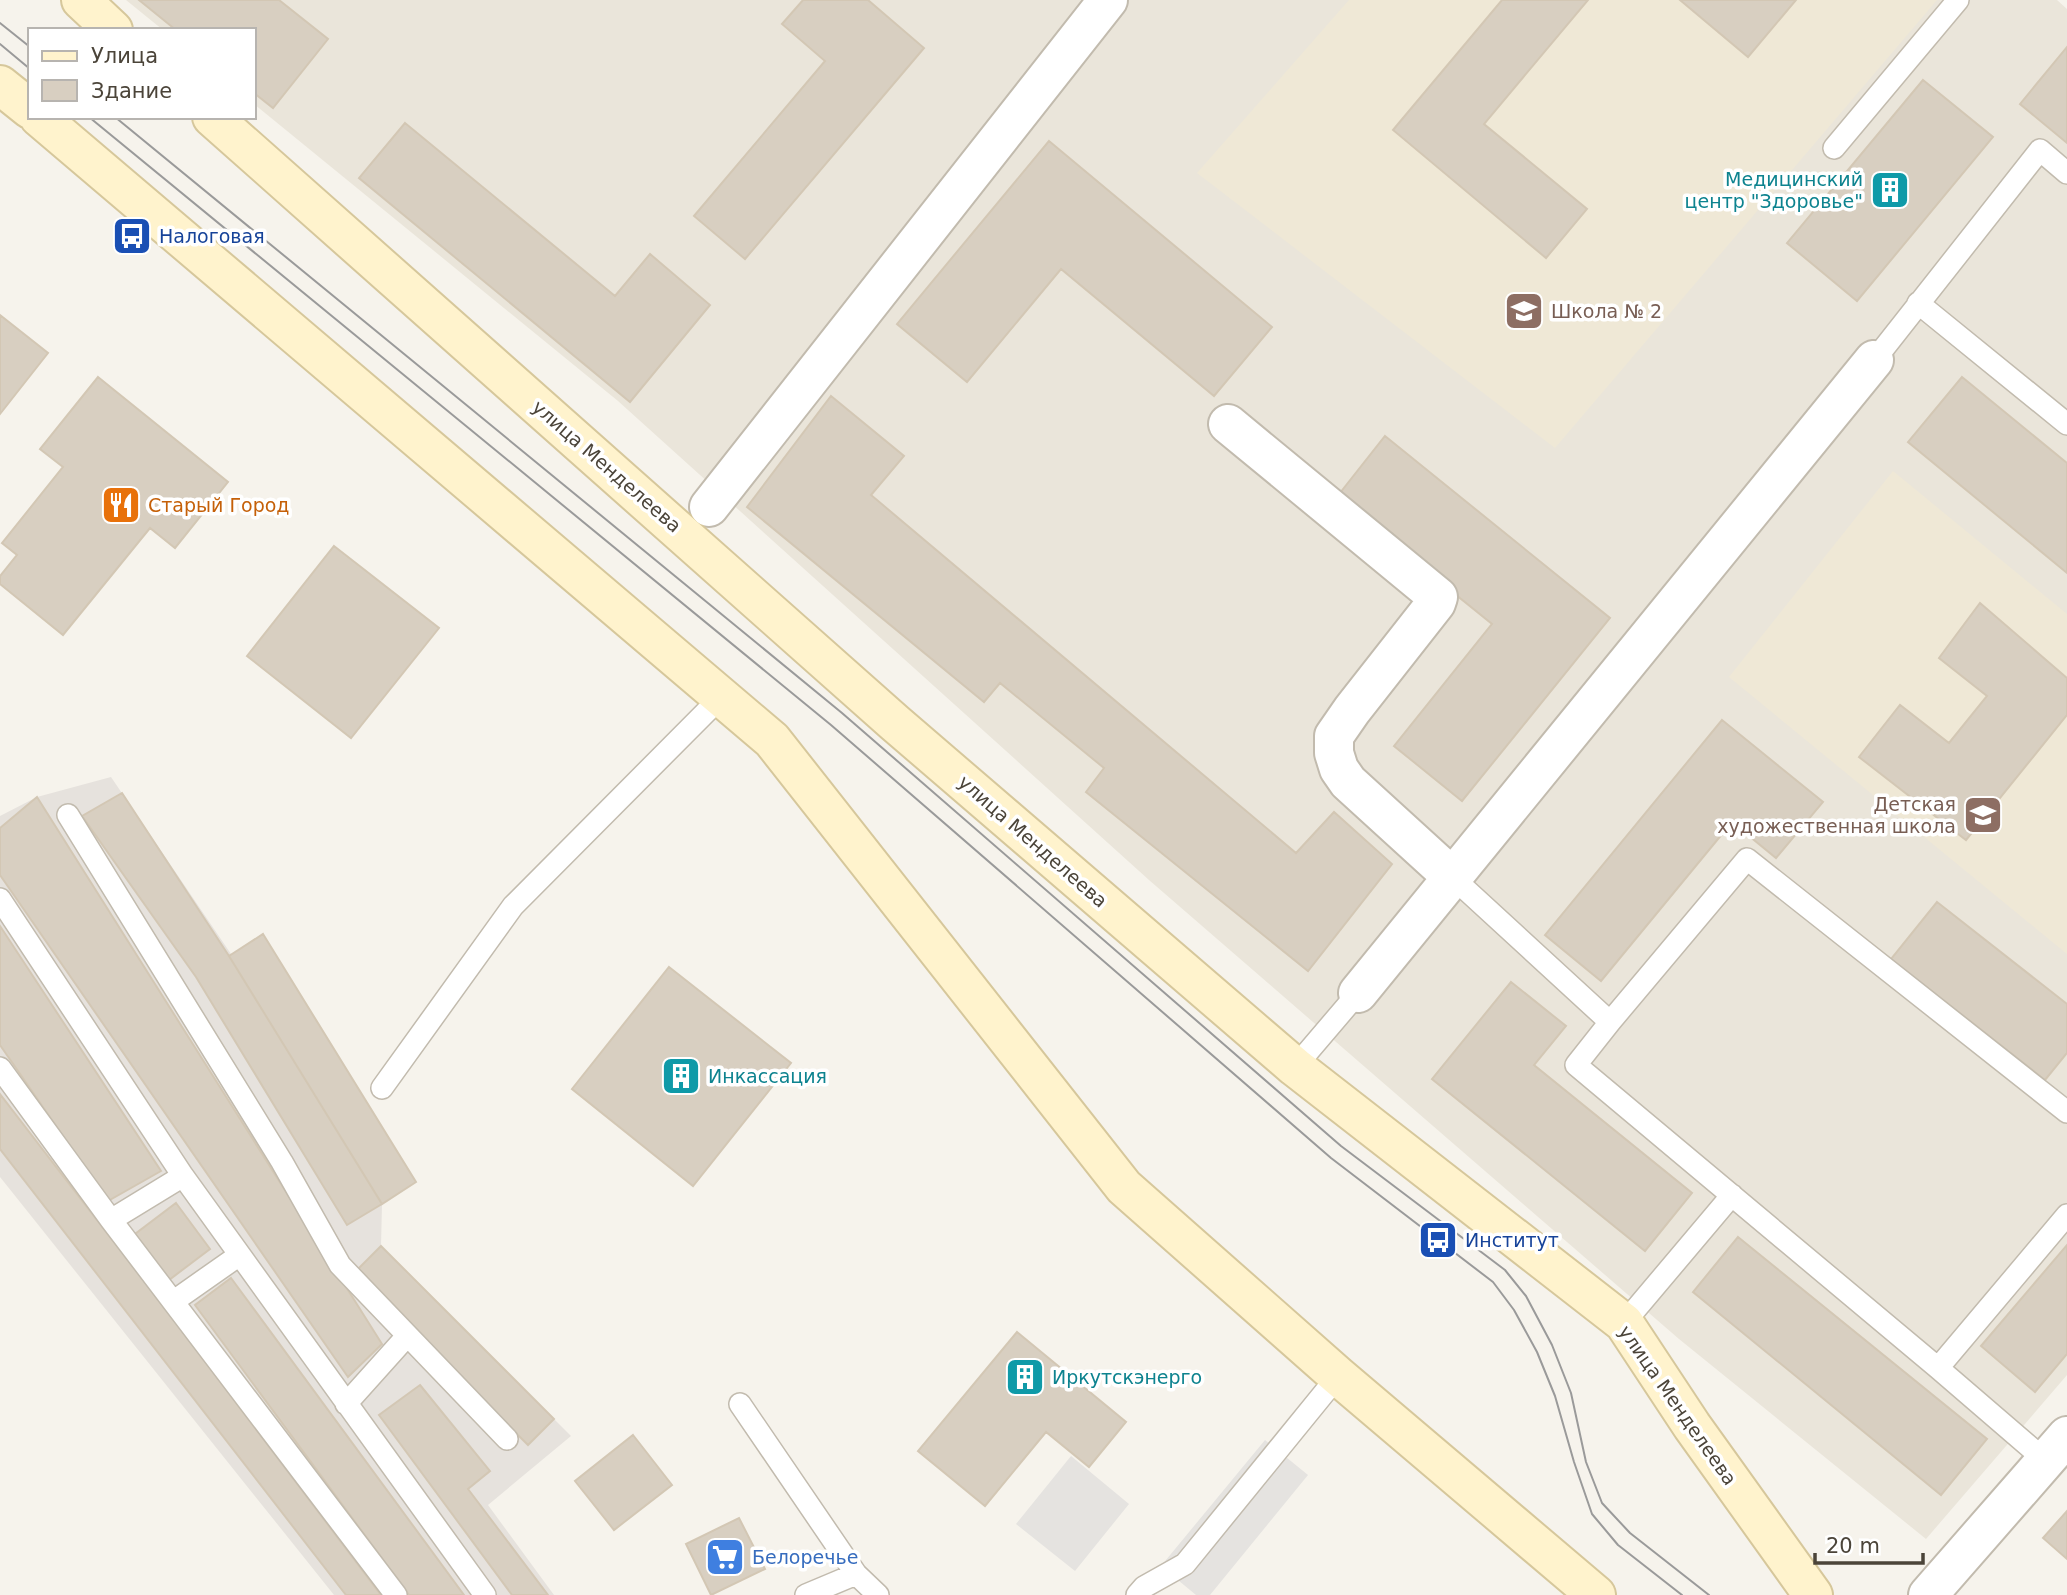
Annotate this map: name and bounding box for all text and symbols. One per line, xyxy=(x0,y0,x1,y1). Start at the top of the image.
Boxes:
legend xyxy=(28,28,256,119)
text: Улица xyxy=(91,44,158,68)
text: Здание xyxy=(91,79,172,103)
place label: Медицинский центр "Здоровье" xyxy=(1685,168,1863,212)
building icon: Медицинский центр "Здоровье" xyxy=(1869,169,1911,211)
bus stop icon: Налоговая xyxy=(111,215,153,257)
place label: Налоговая xyxy=(159,225,265,247)
school or university icon: Школа № 2 xyxy=(1503,290,1545,332)
place label: Школа № 2 xyxy=(1551,300,1662,322)
street label: улица Менделеева xyxy=(528,395,686,537)
restaurant icon: Старый Город xyxy=(100,484,142,526)
place label: Старый Город xyxy=(148,494,289,516)
street label: улица Менделеева xyxy=(954,770,1112,912)
place label: Детская художественная школа xyxy=(1717,793,1956,837)
school or university icon: Детская художественная школа xyxy=(1962,794,2004,836)
building icon: Инкассация xyxy=(660,1055,702,1097)
place label: Инкассация xyxy=(708,1065,827,1087)
bus stop icon: Институт xyxy=(1417,1219,1459,1261)
place label: Институт xyxy=(1465,1229,1559,1251)
street label: улица Менделеева xyxy=(1614,1321,1742,1489)
building icon: Иркутскэнерго xyxy=(1004,1356,1046,1398)
place label: Иркутскэнерго xyxy=(1052,1366,1202,1388)
scale bar xyxy=(1815,1522,1924,1566)
text: 20 m xyxy=(1826,1534,1880,1558)
supermarket icon: Белоречье xyxy=(704,1536,746,1578)
place label: Белоречье xyxy=(752,1546,858,1568)

